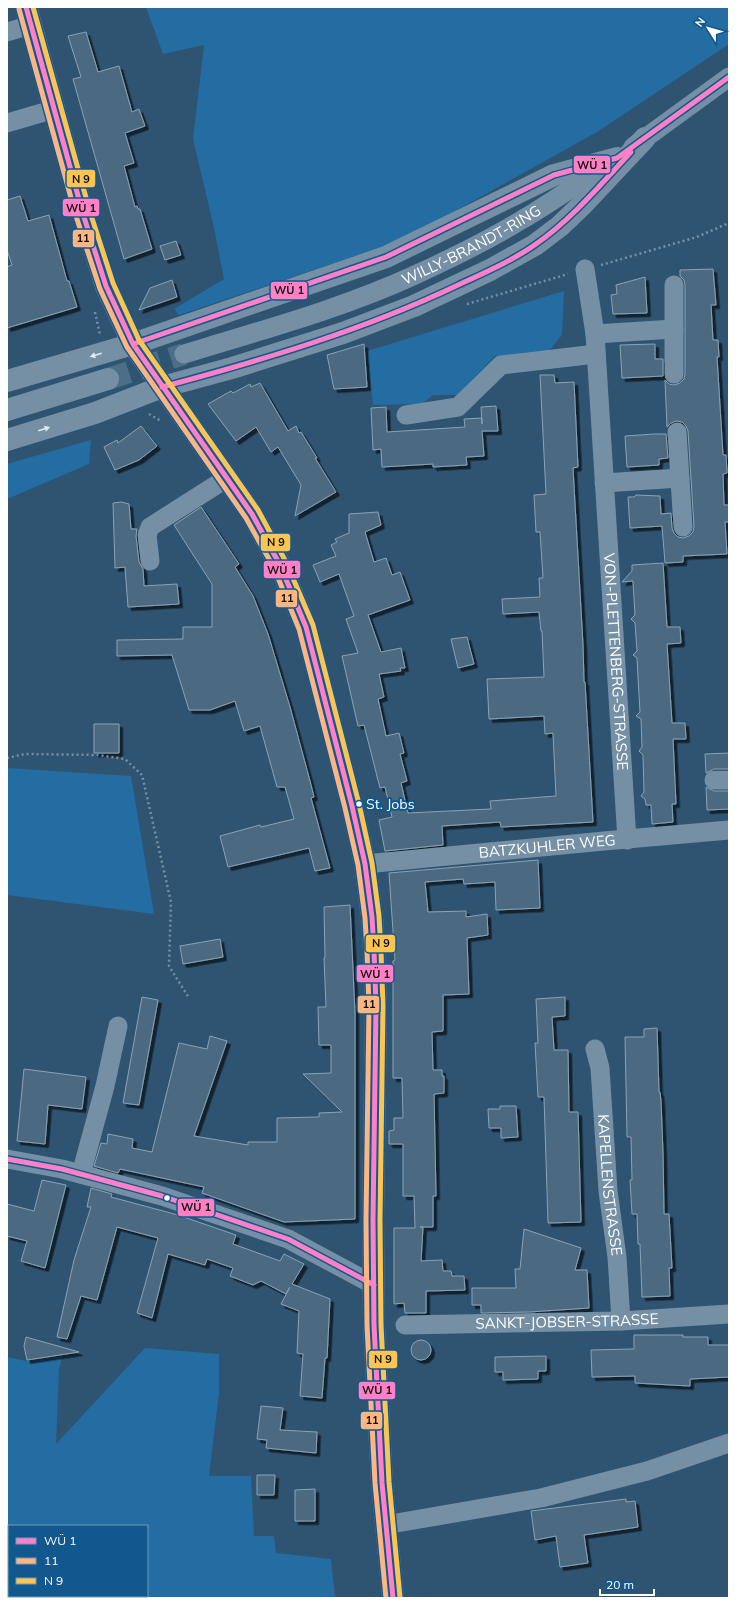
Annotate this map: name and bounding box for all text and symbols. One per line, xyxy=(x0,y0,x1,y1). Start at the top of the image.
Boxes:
north arrow xyxy=(688,8,728,48)
text: N xyxy=(692,14,708,30)
line badge: WÜ 1 xyxy=(573,155,611,174)
text: WÜ 1 xyxy=(577,157,607,172)
line badge: N 9 xyxy=(66,169,96,188)
text: N 9 xyxy=(72,172,90,186)
line badge: WÜ 1 xyxy=(62,198,100,217)
text: WÜ 1 xyxy=(66,200,96,215)
street label: WILLY-BRANDT-RING xyxy=(399,201,544,289)
line badge: 11 xyxy=(72,229,95,248)
text: 11 xyxy=(76,231,90,245)
line badge: WÜ 1 xyxy=(270,281,308,300)
text: WÜ 1 xyxy=(274,282,304,297)
one-way arrow xyxy=(89,352,102,358)
one-way arrow xyxy=(39,426,51,432)
line badge: N 9 xyxy=(260,533,291,552)
text: N 9 xyxy=(267,535,285,549)
street label: VON-PLETTENBERG-STRASSE xyxy=(600,552,633,771)
line badge: WÜ 1 xyxy=(263,560,301,579)
text: WÜ 1 xyxy=(267,562,297,577)
line badge: 11 xyxy=(275,589,298,608)
text: 11 xyxy=(280,591,294,605)
place label: St. Jobs xyxy=(366,795,415,813)
marker: St. Jobs xyxy=(354,799,364,809)
street label: BATZKUHLER WEG xyxy=(478,830,616,862)
line badge: N 9 xyxy=(365,934,396,953)
text: N 9 xyxy=(372,936,390,950)
line badge: WÜ 1 xyxy=(356,964,394,983)
text: WÜ 1 xyxy=(360,966,390,981)
line badge: 11 xyxy=(357,995,380,1014)
text: 11 xyxy=(362,997,376,1011)
street label: KAPELLENSTRASSE xyxy=(594,1114,627,1257)
unlabelled marker xyxy=(162,1193,172,1203)
line badge: WÜ 1 xyxy=(177,1198,215,1217)
text: WÜ 1 xyxy=(181,1199,211,1214)
street label: SANKT-JOBSER-STRASSE xyxy=(475,1309,659,1333)
line badge: N 9 xyxy=(368,1350,398,1369)
text: N 9 xyxy=(374,1352,392,1366)
line badge: WÜ 1 xyxy=(358,1381,396,1400)
text: WÜ 1 xyxy=(362,1382,392,1397)
line badge: 11 xyxy=(360,1411,383,1430)
text: 11 xyxy=(365,1413,379,1427)
legend xyxy=(8,1525,148,1597)
text: WÜ 1 xyxy=(44,1533,76,1548)
text: 11 xyxy=(44,1553,58,1568)
scale bar xyxy=(600,1571,654,1597)
text: N 9 xyxy=(44,1573,63,1588)
text: 20 m xyxy=(606,1577,634,1592)

